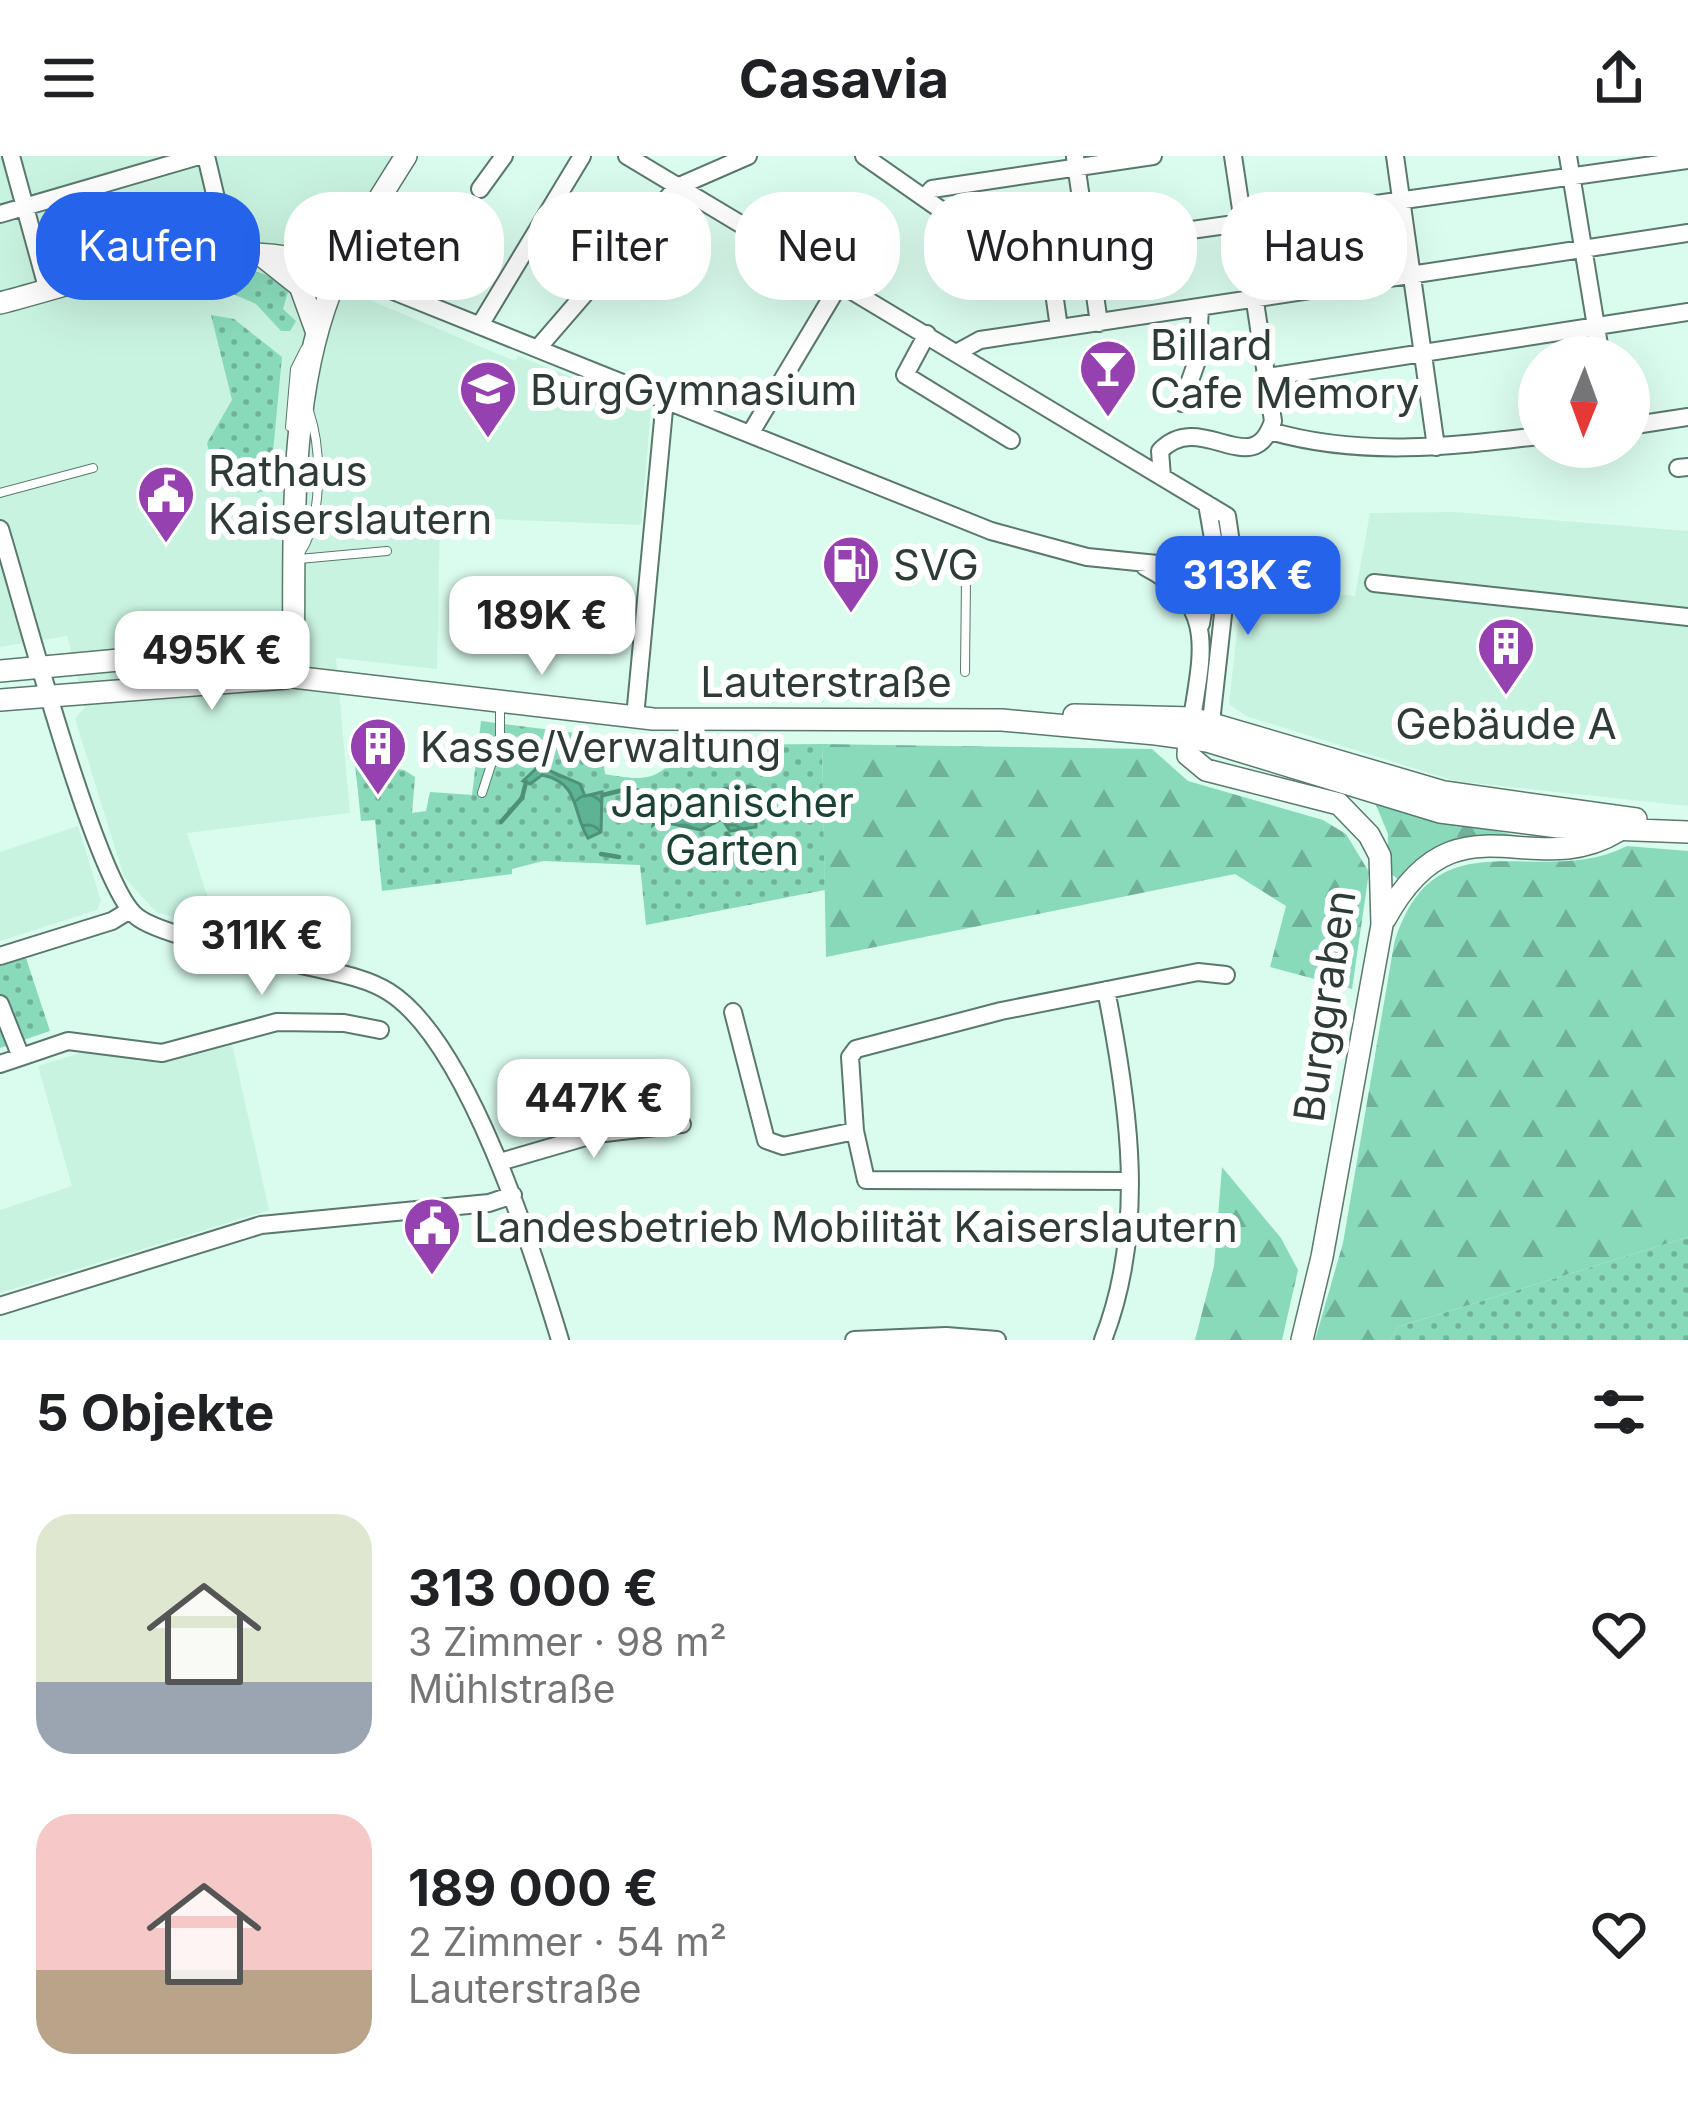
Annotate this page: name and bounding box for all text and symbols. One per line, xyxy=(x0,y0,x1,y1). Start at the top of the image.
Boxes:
icon: menu xyxy=(36,45,102,111)
icon: share xyxy=(1586,45,1652,111)
text: Casavia xyxy=(739,46,949,111)
chip: Kaufen xyxy=(36,192,260,300)
chip: Mieten xyxy=(284,192,504,300)
chip: Filter xyxy=(528,192,711,300)
chip: Neu xyxy=(735,192,900,300)
chip: Wohnung xyxy=(924,192,1197,300)
chip: Haus xyxy=(1221,192,1407,300)
place label: Billard Cafe Memory xyxy=(1150,319,1419,418)
north arrow xyxy=(1518,336,1650,468)
map controls xyxy=(1518,336,1650,468)
bar icon: Billard Cafe Memory xyxy=(1077,337,1139,419)
school or university icon: BurgGymnasium xyxy=(457,358,519,440)
place label: BurgGymnasium xyxy=(530,364,857,415)
place label: Rathaus Kaiserslautern xyxy=(208,445,492,544)
public building icon: Rathaus Kaiserslautern xyxy=(135,463,197,545)
fuel station icon: SVG xyxy=(820,533,882,615)
pin: 313K € xyxy=(1150,536,1346,638)
place label: SVG xyxy=(893,539,979,590)
text: 313K € xyxy=(1182,551,1314,598)
pin: 189K € xyxy=(444,576,640,678)
text: 189K € xyxy=(476,591,608,638)
pin: 495K € xyxy=(114,611,310,713)
building icon: Gebäude A xyxy=(1475,615,1537,697)
text: 495K € xyxy=(142,626,282,673)
street label: Lauterstraße xyxy=(700,656,952,707)
place label: Gebäude A xyxy=(1395,698,1617,749)
building icon: Kasse/Verwaltung xyxy=(347,715,409,797)
place label: Kasse/Verwaltung xyxy=(420,721,781,772)
park label: Japanischer Garten xyxy=(610,776,854,875)
street label: Burggraben xyxy=(1283,887,1365,1125)
pin: 311K € xyxy=(164,896,360,998)
text: 311K € xyxy=(201,911,323,958)
pin: 447K € xyxy=(496,1059,692,1161)
text: 447K € xyxy=(524,1074,664,1121)
public building icon: Landesbetrieb Mobilität Kaiserslautern xyxy=(401,1195,463,1277)
place label: Landesbetrieb Mobilität Kaiserslautern xyxy=(474,1201,1238,1252)
icon: filters xyxy=(1586,1379,1652,1445)
text: 5 Objekte xyxy=(36,1382,274,1443)
text: 313 000 € xyxy=(408,1557,658,1618)
icon: home xyxy=(132,1562,276,1706)
icon: heart xyxy=(1586,1601,1652,1667)
text: 3 Zimmer · 98 m² xyxy=(408,1618,727,1665)
text: Mühlstraße xyxy=(408,1665,616,1712)
text: 189 000 € xyxy=(408,1857,659,1918)
icon: home xyxy=(132,1862,276,2006)
icon: heart xyxy=(1586,1901,1652,1967)
text: 2 Zimmer · 54 m² xyxy=(408,1918,727,1965)
text: Lauterstraße xyxy=(408,1965,642,2012)

